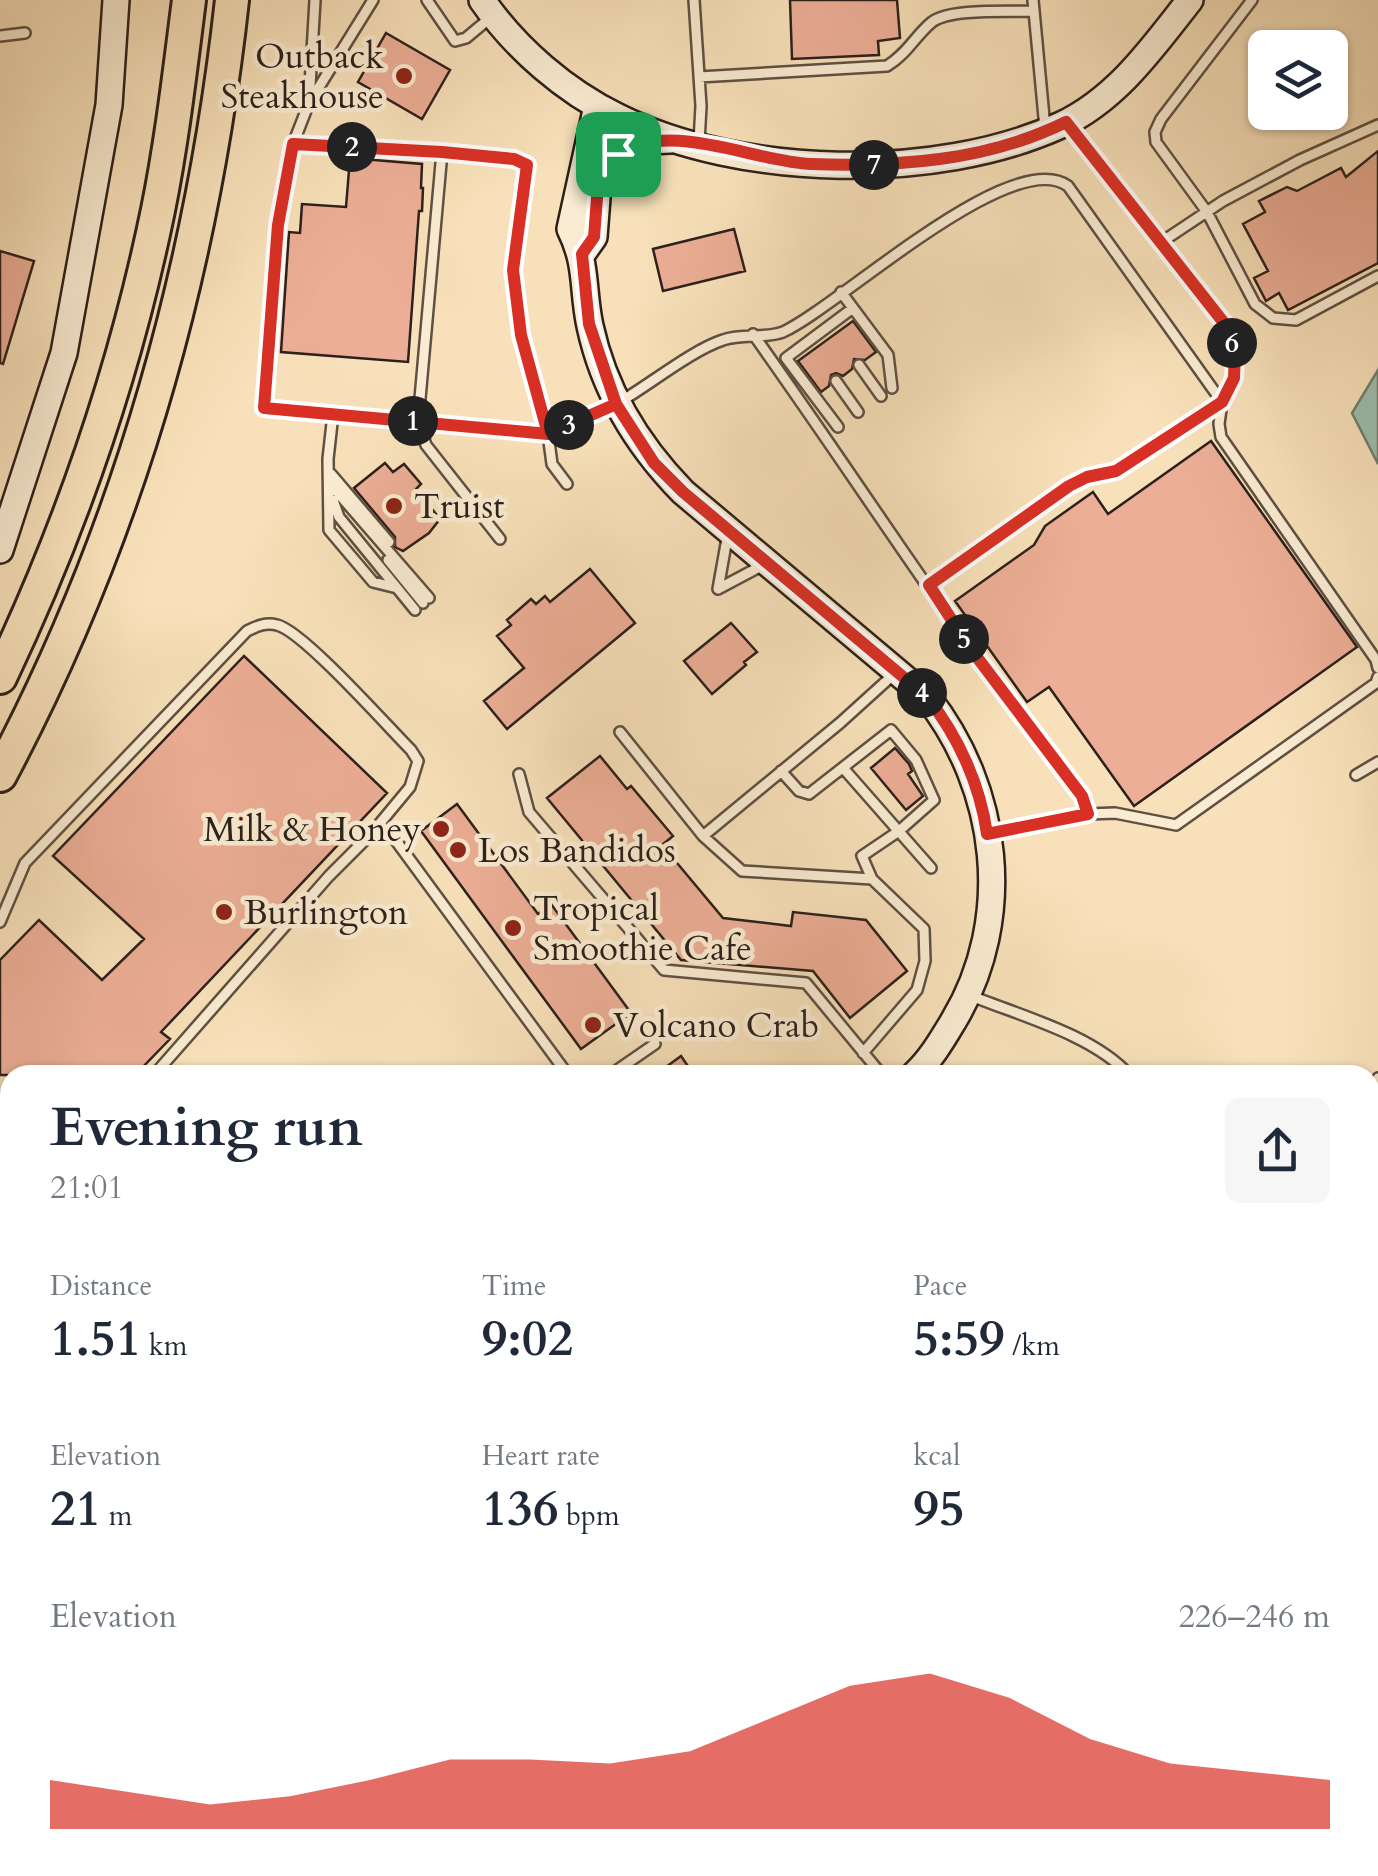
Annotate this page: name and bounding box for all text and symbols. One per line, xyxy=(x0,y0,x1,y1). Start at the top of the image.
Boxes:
map controls xyxy=(1248,30,1348,130)
button: layers xyxy=(1248,30,1348,130)
place label: Outback Steakhouse xyxy=(221,33,384,121)
marker: Outback Steakhouse xyxy=(393,65,415,87)
pin xyxy=(576,112,661,197)
pin: 2 xyxy=(327,122,377,172)
icon: arrive xyxy=(591,127,646,182)
text: 2 xyxy=(345,128,359,166)
pin: 7 xyxy=(849,140,899,190)
text: 7 xyxy=(867,146,881,184)
pin: 6 xyxy=(1207,318,1257,368)
text: 6 xyxy=(1225,324,1239,362)
pin: 1 xyxy=(388,396,438,446)
pin: 3 xyxy=(544,400,594,450)
text: 1 xyxy=(406,402,420,440)
text: 3 xyxy=(562,406,576,444)
place label: Truist xyxy=(414,483,504,531)
marker: Truist xyxy=(383,495,405,517)
pin: 5 xyxy=(939,614,989,664)
text: 5 xyxy=(957,620,971,658)
pin: 4 xyxy=(897,668,947,718)
text: 4 xyxy=(915,674,929,712)
place label: Milk & Honey xyxy=(203,806,421,854)
marker: Milk & Honey xyxy=(430,818,452,840)
place label: Los Bandidos xyxy=(478,827,676,875)
marker: Los Bandidos xyxy=(447,839,469,861)
place label: Tropical Smoothie Cafe xyxy=(533,885,752,973)
place label: Burlington xyxy=(244,889,408,937)
marker: Burlington xyxy=(213,901,235,923)
marker: Tropical Smoothie Cafe xyxy=(502,917,524,939)
place label: Volcano Crab xyxy=(613,1002,819,1050)
marker: Volcano Crab xyxy=(582,1014,604,1036)
text: Evening run xyxy=(50,1091,363,1165)
button: share xyxy=(1225,1098,1330,1203)
text: 21:01 xyxy=(50,1166,124,1210)
text: Distance xyxy=(50,1267,152,1305)
text: Time xyxy=(482,1267,546,1305)
text: Pace xyxy=(913,1267,967,1305)
text: 1.51 xyxy=(50,1305,141,1373)
text: 9:02 xyxy=(482,1305,573,1373)
text: 5:59 xyxy=(913,1305,1005,1373)
text: km xyxy=(141,1327,188,1365)
text: /km xyxy=(1005,1327,1060,1365)
text: Elevation xyxy=(50,1437,161,1475)
text: Heart rate xyxy=(482,1437,600,1475)
text: kcal xyxy=(913,1437,960,1475)
text: 21 xyxy=(50,1475,101,1543)
text: 136 xyxy=(482,1475,559,1543)
text: 95 xyxy=(913,1475,965,1543)
text: m xyxy=(101,1497,132,1535)
text: bpm xyxy=(559,1497,620,1535)
text: Elevation xyxy=(50,1595,177,1639)
text: 226–246 m xyxy=(1178,1595,1330,1639)

